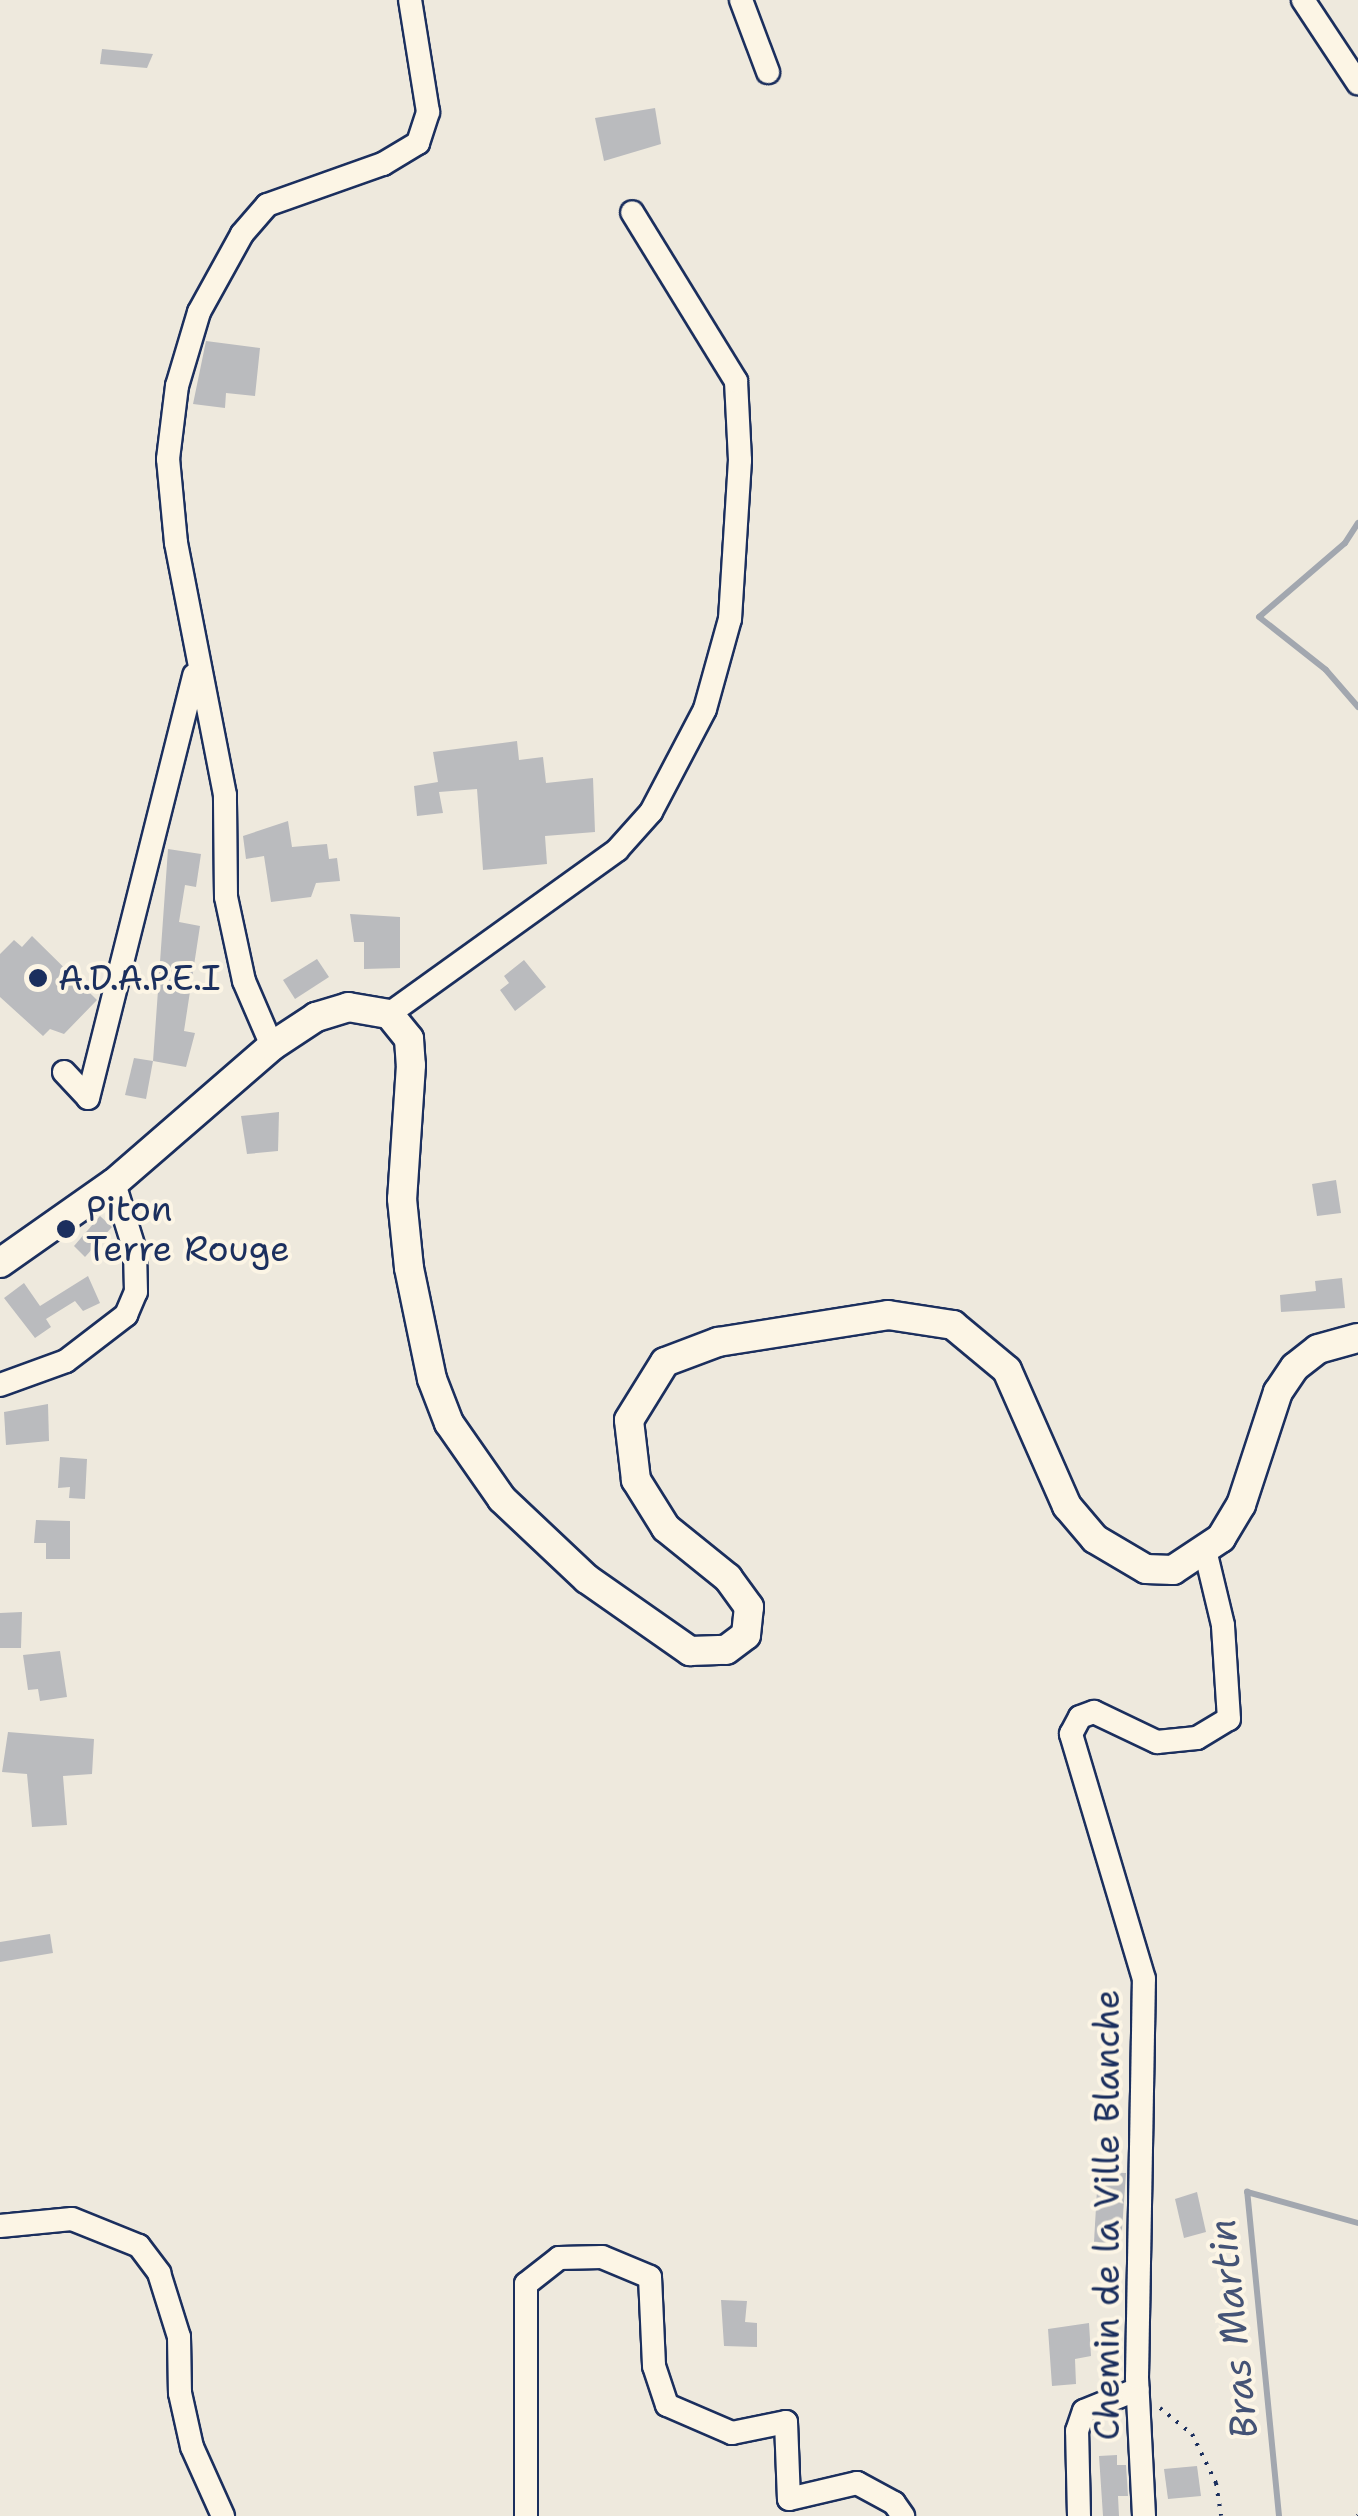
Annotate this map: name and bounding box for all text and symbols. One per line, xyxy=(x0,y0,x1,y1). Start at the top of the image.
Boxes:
place label: A.D.A.P.E.I xyxy=(58,957,220,999)
marker: A.D.A.P.E.I xyxy=(27,967,49,989)
place label: Piton Terre Rouge xyxy=(86,1188,290,1270)
marker: Piton Terre Rouge xyxy=(55,1218,77,1240)
street label: Chemin de la Ville Blanche xyxy=(1086,1989,1128,2441)
water label: Bras Martin xyxy=(1199,2217,1267,2441)

